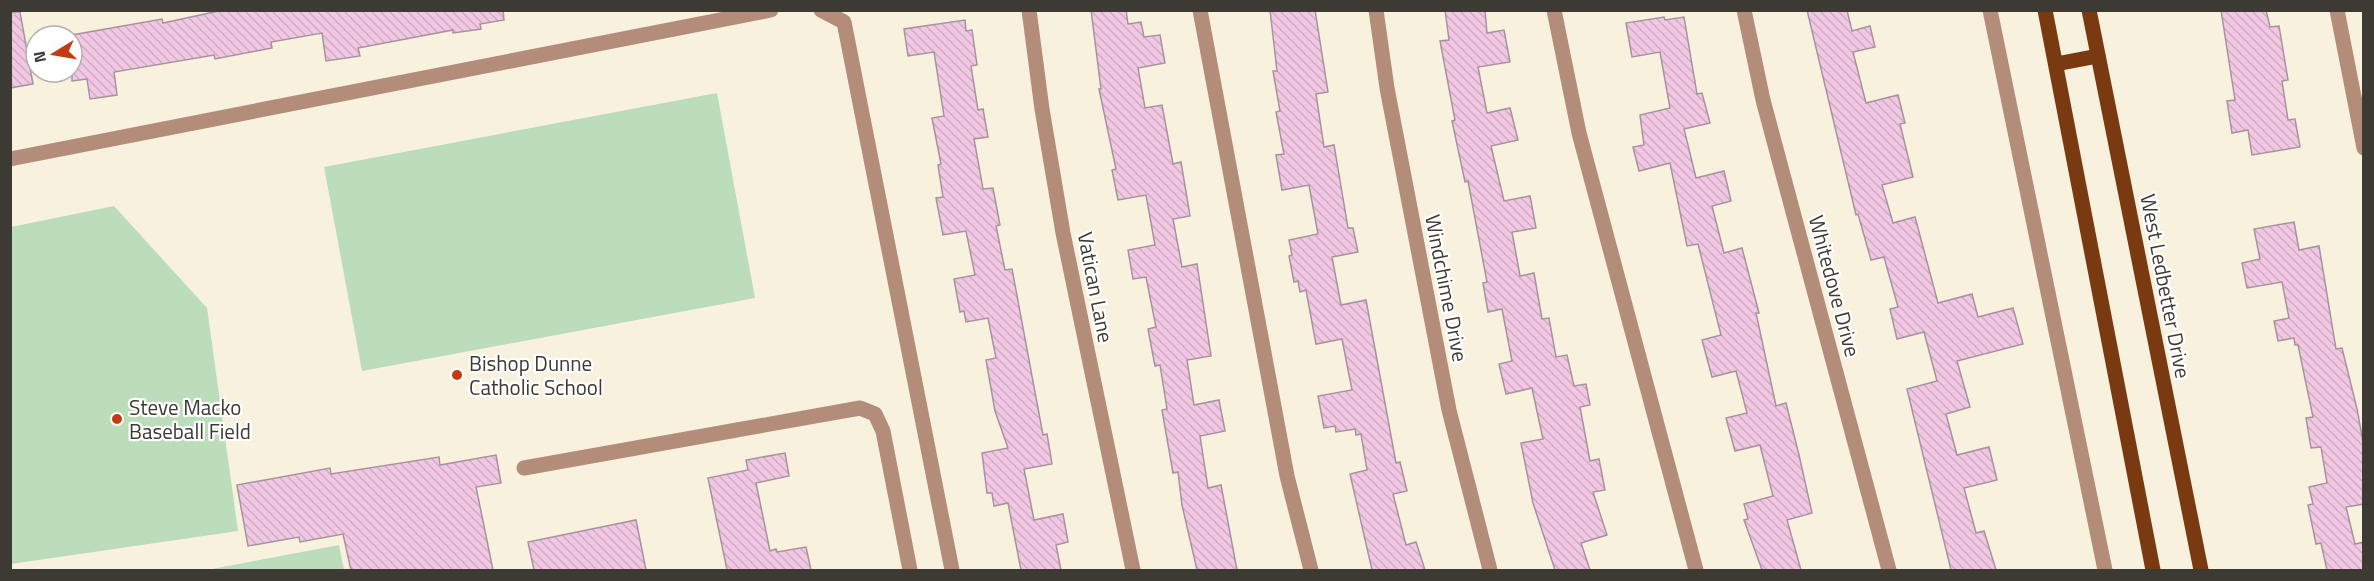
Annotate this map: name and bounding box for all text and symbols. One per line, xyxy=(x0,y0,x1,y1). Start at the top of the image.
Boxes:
north arrow xyxy=(24,24,84,84)
text: N xyxy=(26,49,52,65)
street label: West Ledbetter Drive xyxy=(2132,191,2200,381)
street label: Windchime Drive xyxy=(1417,212,1477,364)
street label: Whitedove Drive xyxy=(1801,212,1869,360)
street label: Vatican Lane xyxy=(1070,229,1122,345)
place label: Bishop Dunne Catholic School xyxy=(469,347,603,403)
marker: Bishop Dunne Catholic School xyxy=(450,368,464,382)
place label: Steve Macko Baseball Field xyxy=(129,391,251,447)
marker: Steve Macko Baseball Field xyxy=(110,412,124,426)

